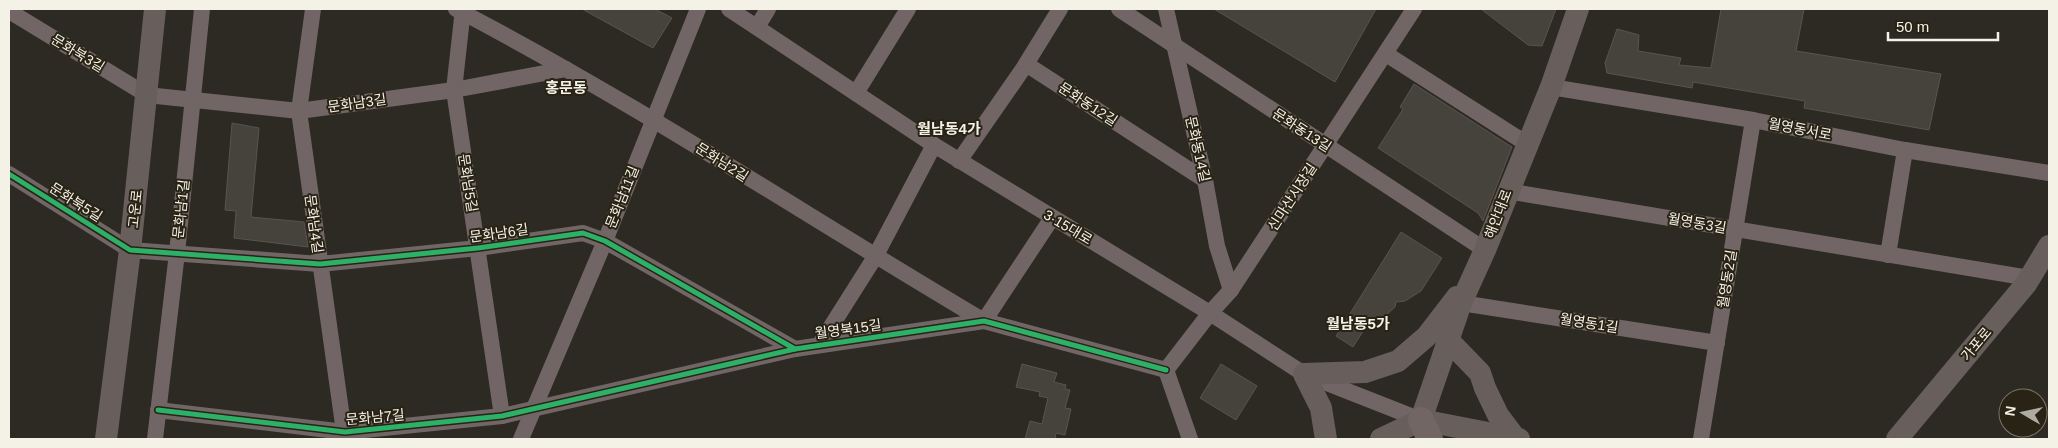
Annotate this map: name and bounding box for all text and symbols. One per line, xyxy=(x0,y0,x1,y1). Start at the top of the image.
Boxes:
scale bar xyxy=(1888,10,1998,42)
text: 50 m xyxy=(1896,18,1929,35)
street label: 문화북3길 xyxy=(48,31,108,75)
district label: 홍문동 xyxy=(545,79,587,96)
street label: 문화동12길 xyxy=(1056,79,1120,129)
street label: 문화남3길 xyxy=(327,91,387,115)
street label: 문화동13길 xyxy=(1270,105,1334,155)
street label: 문화동14길 xyxy=(1183,115,1213,183)
street label: 월영동서로 xyxy=(1767,115,1833,143)
district label: 월남동4가 xyxy=(917,120,981,137)
street label: 문화남2길 xyxy=(693,140,751,184)
street label: 문화남5길 xyxy=(455,152,481,214)
street label: 신마산시장길 xyxy=(1264,160,1320,234)
street label: 문화남11길 xyxy=(602,163,642,231)
street label: 문화남1길 xyxy=(170,179,192,239)
street label: 문화북5길 xyxy=(47,180,105,224)
street label: 해안대로 xyxy=(1481,187,1515,241)
street label: 고운로 xyxy=(125,189,145,229)
street label: 문화남4길 xyxy=(302,194,326,254)
street label: 3·15대로 xyxy=(1041,206,1095,248)
street label: 월영동3길 xyxy=(1666,210,1728,236)
street label: 문화남6길 xyxy=(469,221,529,245)
street label: 월영동2길 xyxy=(1714,248,1740,310)
street label: 월영동1길 xyxy=(1558,310,1620,336)
district label: 월남동5가 xyxy=(1326,315,1390,332)
street label: 월영북15길 xyxy=(814,316,882,342)
street label: 가포로 xyxy=(1957,324,1995,364)
north arrow xyxy=(1998,388,2048,438)
text: N xyxy=(2001,405,2019,417)
street label: 문화남7길 xyxy=(345,406,405,428)

